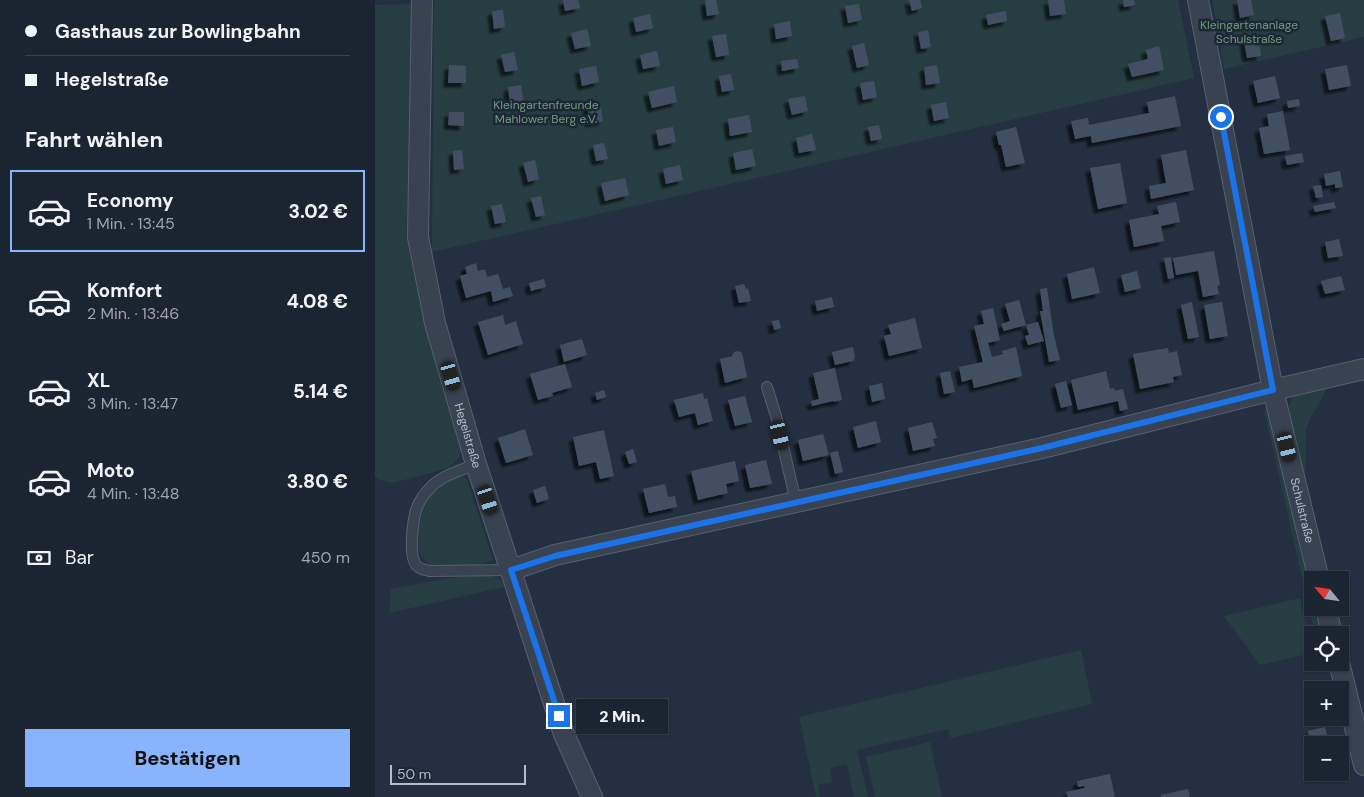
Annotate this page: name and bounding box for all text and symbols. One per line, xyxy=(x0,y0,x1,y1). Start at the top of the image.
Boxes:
park label: Kleingartenanlage Schulstraße xyxy=(1200,17,1298,47)
text: Gasthaus zur Bowlingbahn xyxy=(55,19,301,44)
text: Hegelstraße xyxy=(55,67,169,92)
park label: Kleingartenfreunde Mahlower Berg e.V. xyxy=(493,97,599,127)
route start xyxy=(1210,106,1232,128)
text: Fahrt wählen xyxy=(25,125,163,154)
text: Economy xyxy=(87,188,174,213)
icon: car xyxy=(27,189,72,234)
text: 3.02 € xyxy=(289,199,348,224)
text: 1 Min. · 13:45 xyxy=(87,213,175,234)
text: Komfort xyxy=(87,278,162,303)
icon: car xyxy=(27,279,72,324)
text: 4.08 € xyxy=(286,289,348,314)
text: 2 Min. · 13:46 xyxy=(87,303,179,324)
car xyxy=(439,360,462,392)
text: XL xyxy=(87,368,110,393)
icon: car xyxy=(27,369,72,414)
text: 5.14 € xyxy=(293,379,348,404)
text: 3 Min. · 13:47 xyxy=(87,393,178,414)
street label: Hegelstraße xyxy=(451,401,485,470)
car xyxy=(769,419,790,451)
car xyxy=(1276,431,1297,463)
text: Moto xyxy=(87,458,135,483)
icon: car xyxy=(27,459,72,504)
text: 3.80 € xyxy=(287,469,348,494)
street label: Schulstraße xyxy=(1287,476,1318,545)
text: 4 Min. · 13:48 xyxy=(87,483,179,504)
car xyxy=(476,483,499,517)
icon: cash xyxy=(25,544,53,572)
text: Bar xyxy=(65,545,94,570)
text: 450 m xyxy=(301,547,350,568)
north arrow xyxy=(1304,571,1349,616)
map controls xyxy=(1304,571,1349,781)
button: locate xyxy=(1304,626,1349,671)
button: + xyxy=(1304,681,1349,726)
callout: 2 Min. xyxy=(577,698,669,734)
route end xyxy=(548,705,570,727)
text: 2 Min. xyxy=(599,706,645,727)
button: Bestätigen xyxy=(25,729,350,787)
button: − xyxy=(1304,736,1349,781)
scale bar xyxy=(390,762,526,785)
text: 50 m xyxy=(397,765,431,783)

